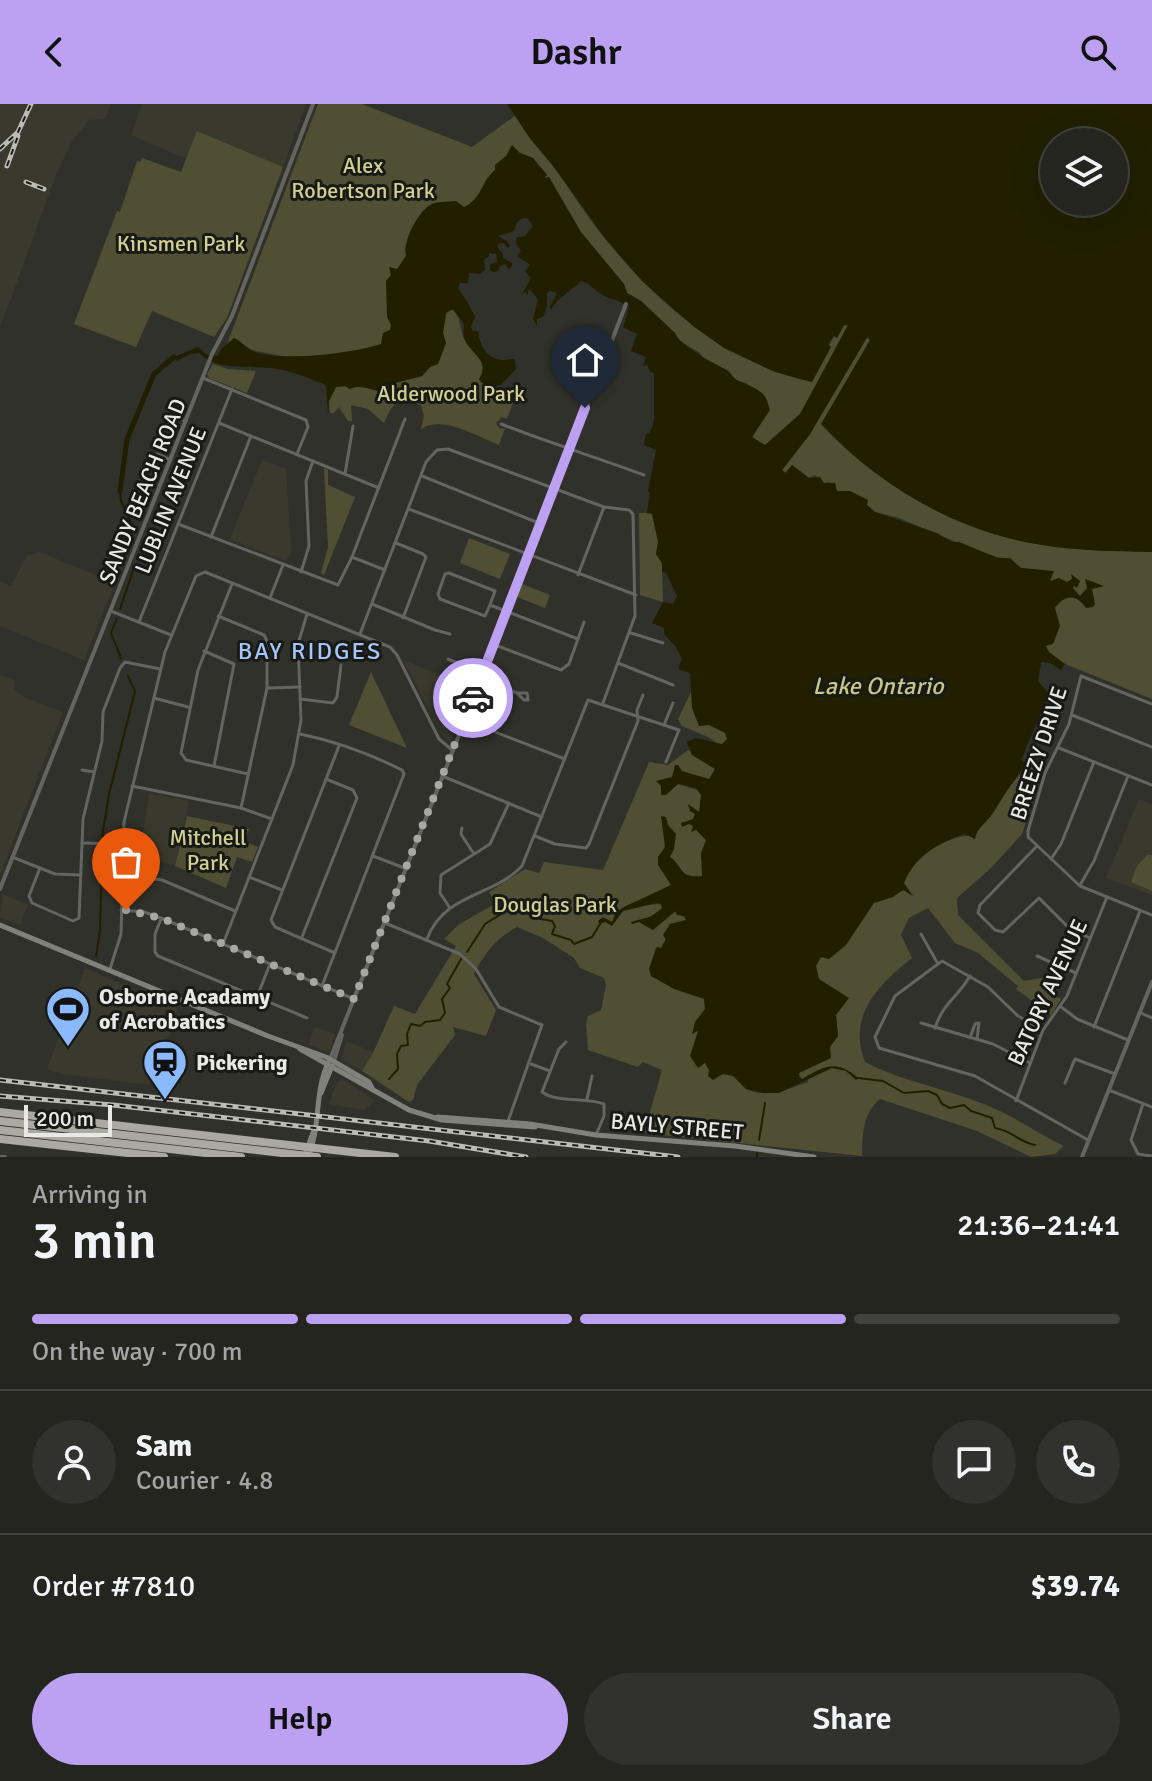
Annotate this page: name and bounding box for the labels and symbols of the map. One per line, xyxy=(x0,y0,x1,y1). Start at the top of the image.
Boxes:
park label: Alex Robertson Park xyxy=(291,152,435,204)
park label: Kinsmen Park xyxy=(117,230,245,257)
pin xyxy=(551,326,619,408)
park label: Alderwood Park xyxy=(377,380,525,407)
street label: SANDY BEACH ROAD xyxy=(93,395,192,588)
street label: LUBLIN AVENUE xyxy=(129,423,212,578)
district label: BAY RIDGES xyxy=(238,636,382,666)
courier xyxy=(433,658,513,738)
water label: Lake Ontario xyxy=(813,671,945,701)
street label: BREEZY DRIVE xyxy=(1004,683,1073,823)
park label: Mitchell Park xyxy=(169,824,247,876)
pin xyxy=(92,828,160,910)
park label: Douglas Park xyxy=(493,891,617,918)
street label: BATORY AVENUE xyxy=(1002,915,1093,1070)
place label: Osborne Acadamy of Acrobatics xyxy=(99,983,270,1035)
sports icon: Osborne Acadamy of Acrobatics xyxy=(44,985,92,1048)
station icon: Pickering xyxy=(141,1038,189,1101)
place label: Pickering xyxy=(196,1049,288,1076)
scale bar xyxy=(24,1101,112,1137)
street label: BAYLY STREET xyxy=(609,1107,745,1146)

